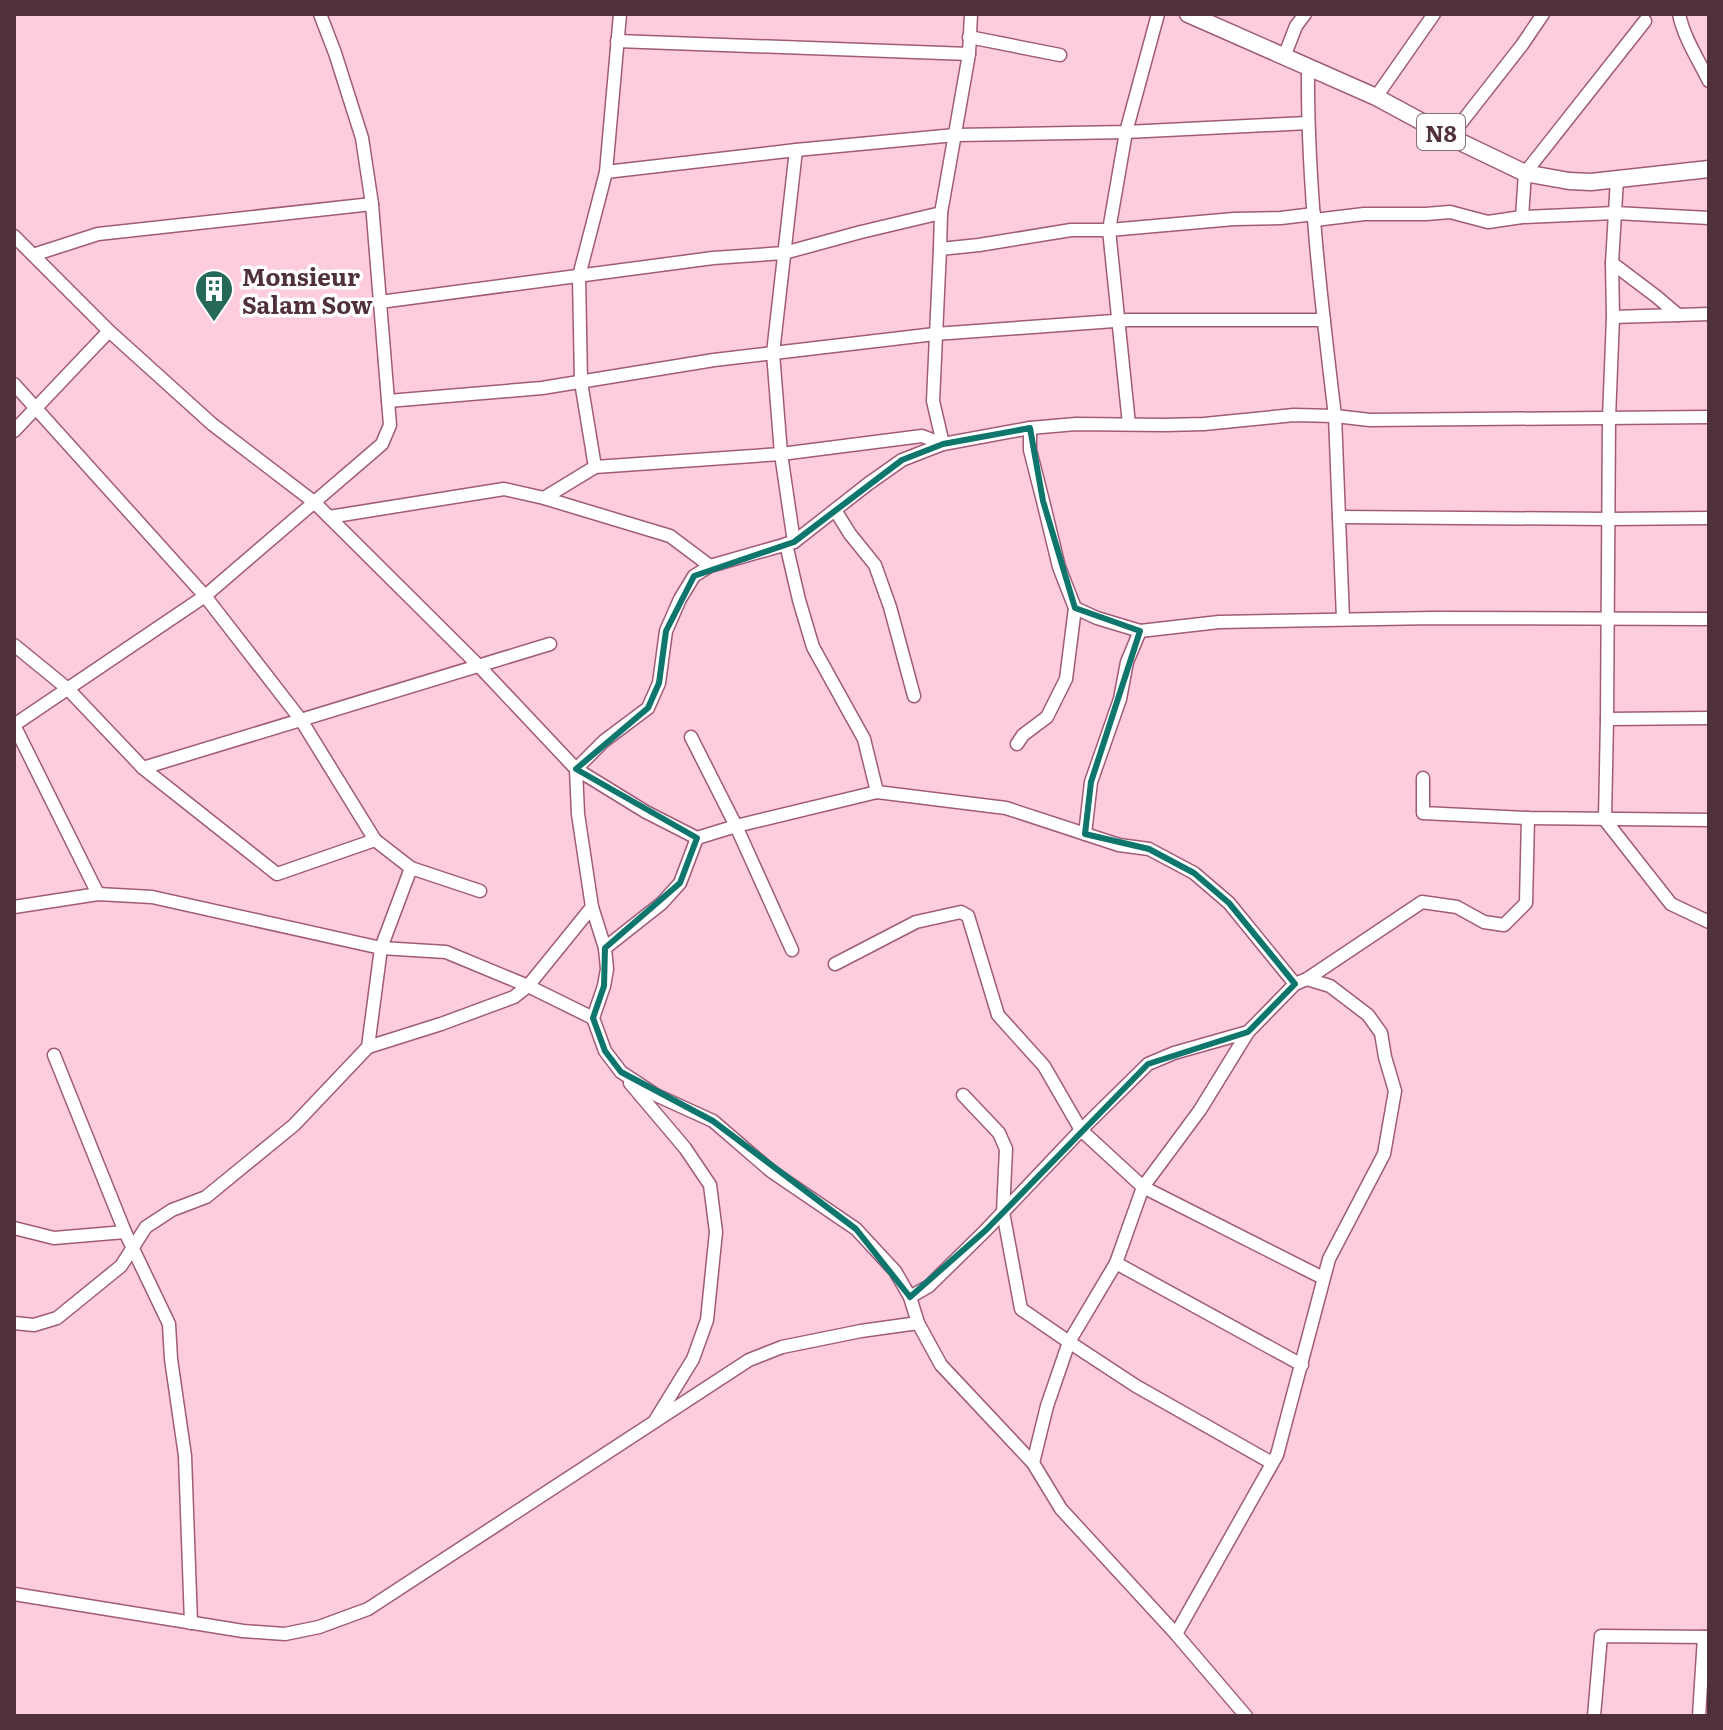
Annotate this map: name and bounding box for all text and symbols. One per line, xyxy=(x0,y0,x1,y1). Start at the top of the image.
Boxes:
road number: N8 xyxy=(1417,114,1465,150)
place label: Monsieur Salam Sow xyxy=(242,258,373,321)
building icon: Monsieur Salam Sow xyxy=(193,268,235,323)

